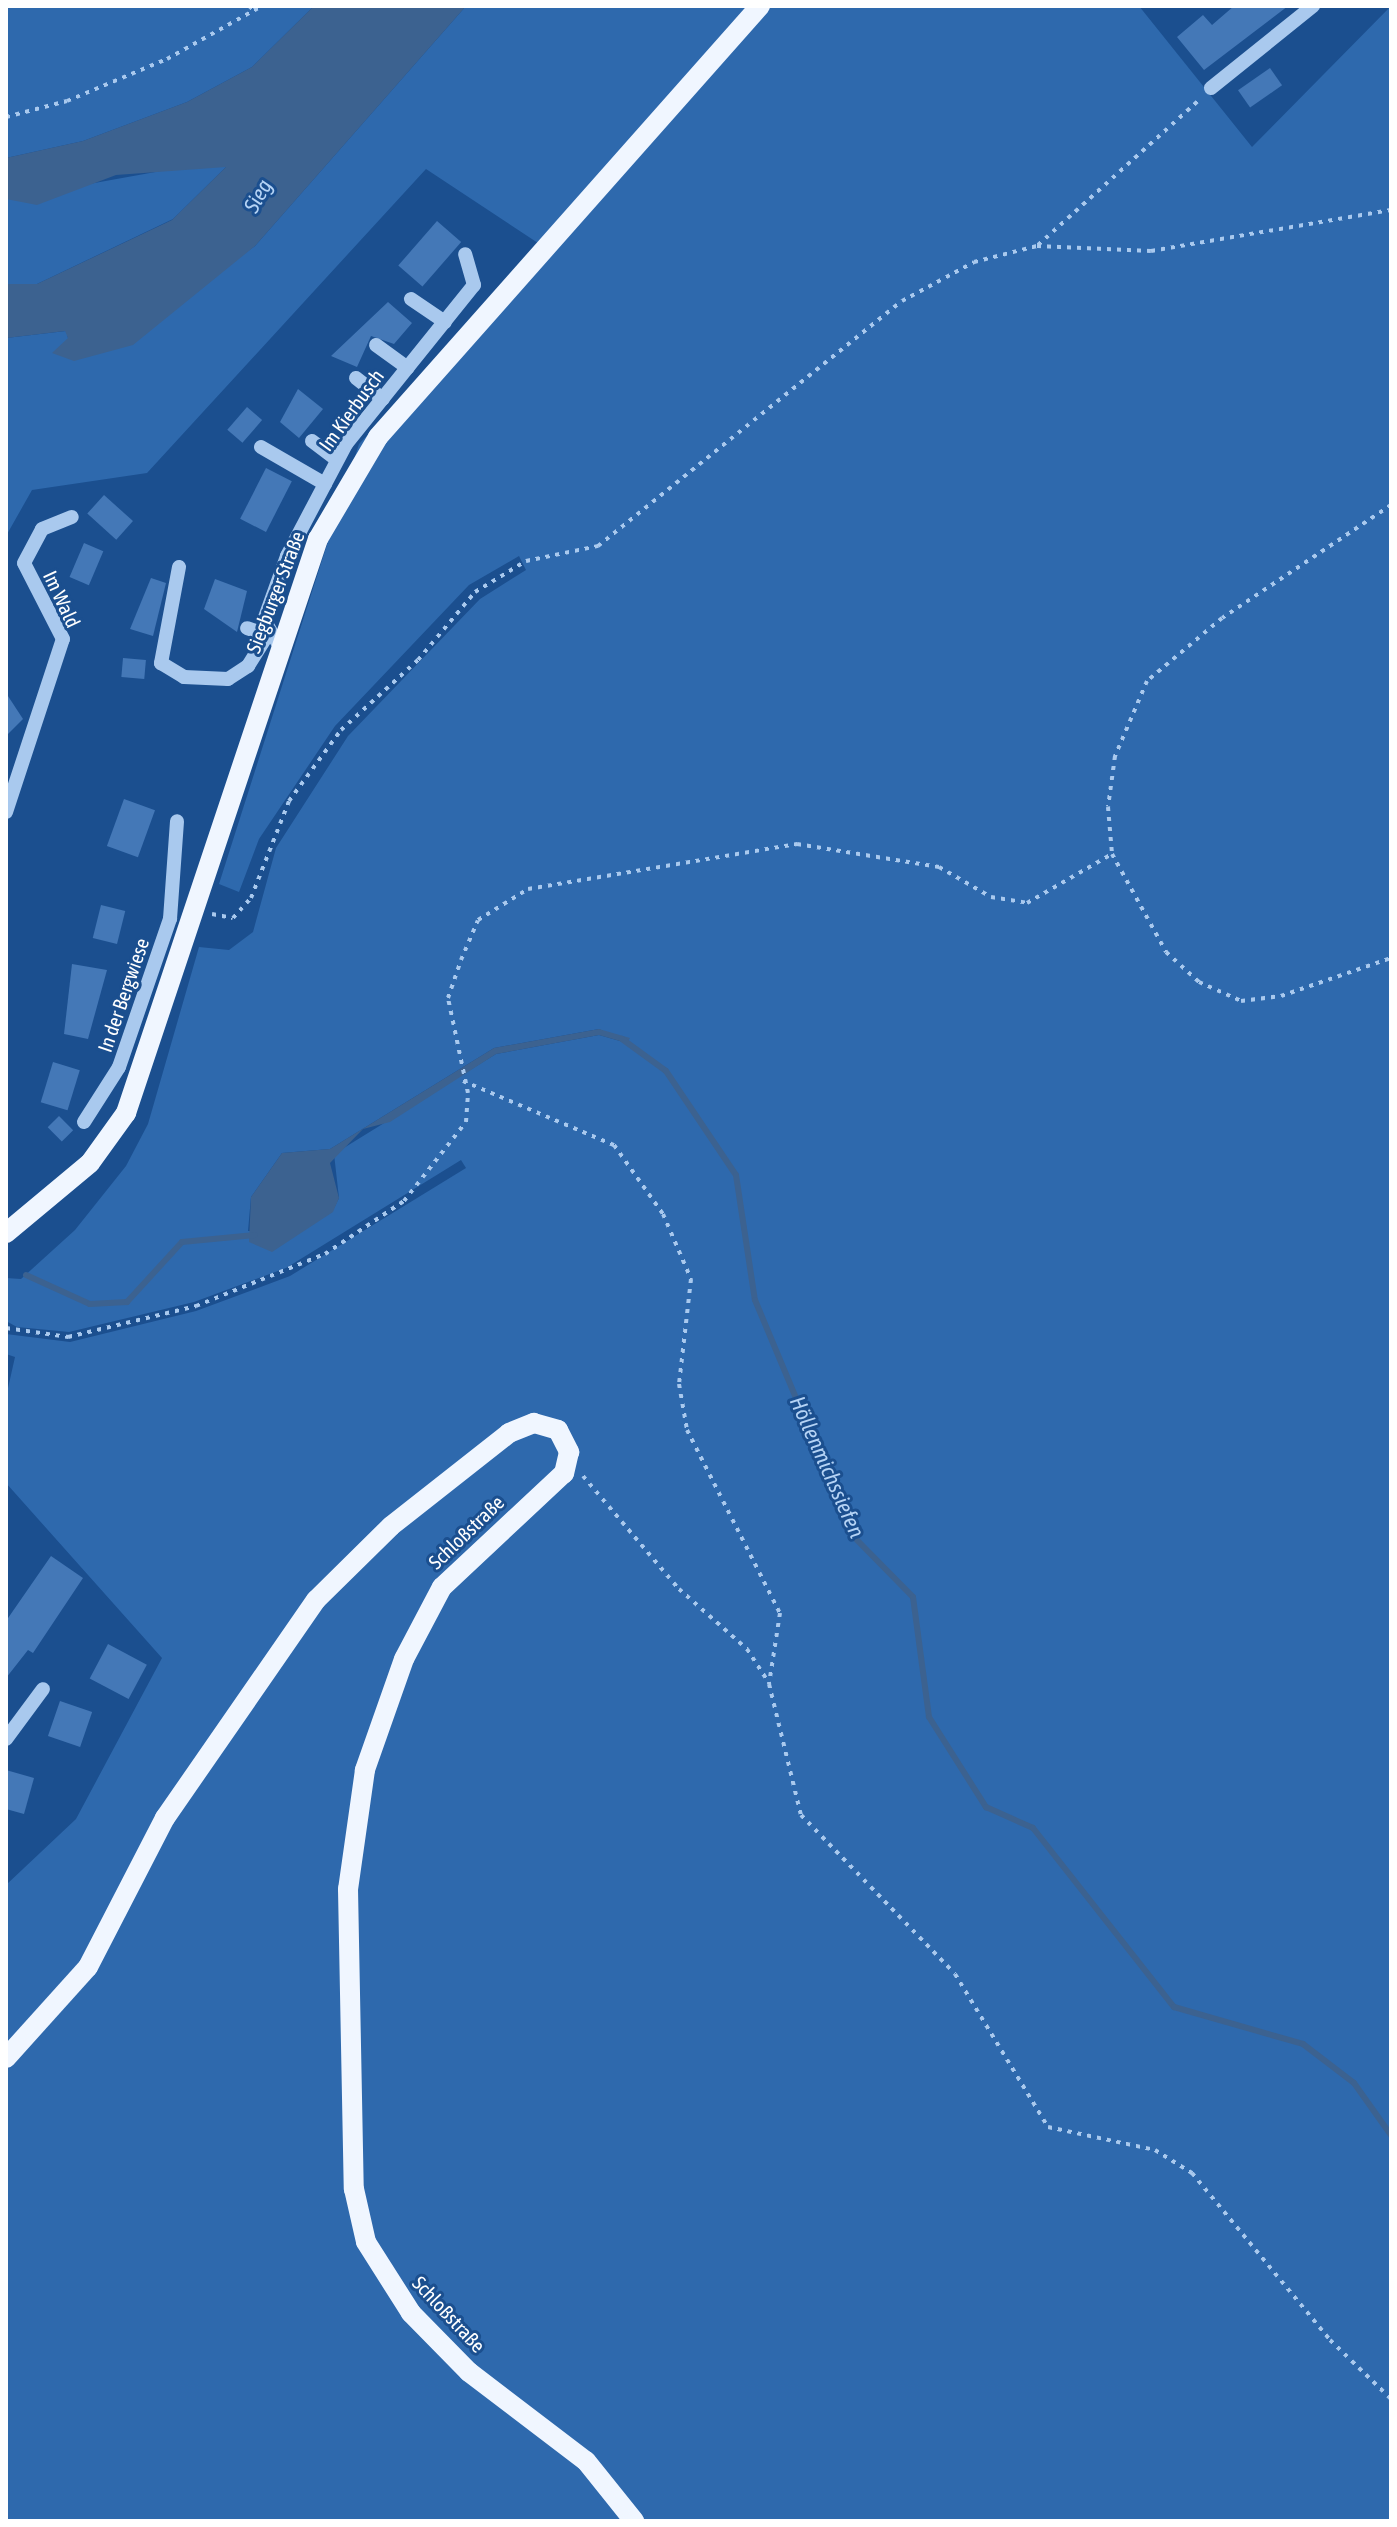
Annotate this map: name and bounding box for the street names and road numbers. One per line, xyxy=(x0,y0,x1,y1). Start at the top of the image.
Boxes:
street label: Im Kierbusch xyxy=(313,365,389,455)
street label: Siegburger Straße xyxy=(241,528,309,656)
street label: Im Wald xyxy=(38,567,86,631)
street label: In der Bergwiese xyxy=(92,935,154,1055)
street label: Schloßstraße xyxy=(423,1490,509,1574)
street label: Schloßstraße xyxy=(408,2271,490,2357)

